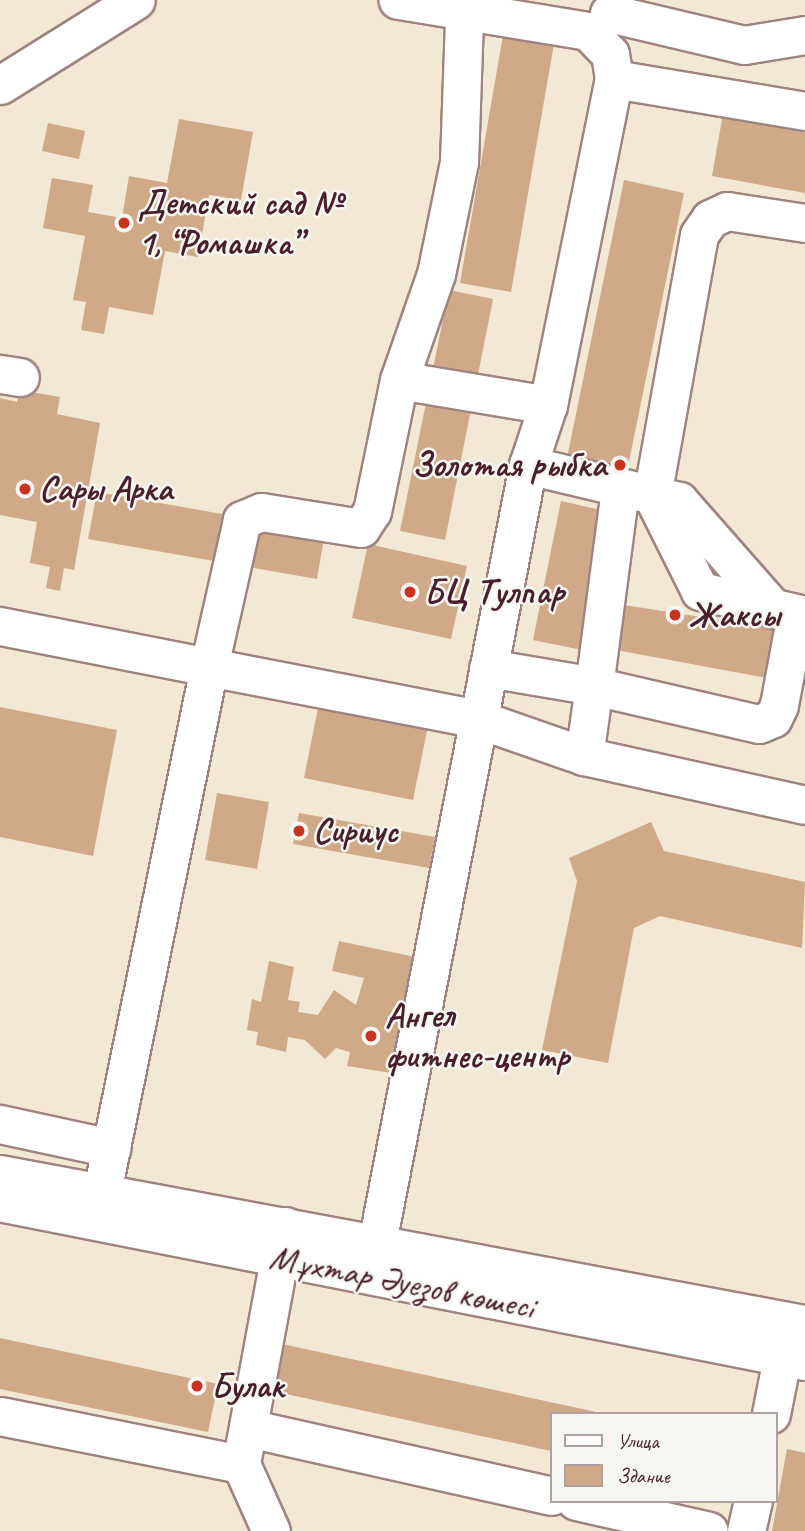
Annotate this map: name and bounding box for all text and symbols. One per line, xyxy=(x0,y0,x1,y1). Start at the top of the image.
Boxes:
place label: Детский сад № 1, “Ромашка” xyxy=(138,182,341,264)
marker: Детский сад № 1, “Ромашка” xyxy=(116,215,132,231)
place label: Золотая рыбка xyxy=(415,444,606,486)
marker: Золотая рыбка xyxy=(612,457,628,473)
place label: Сары Арка xyxy=(39,468,172,510)
marker: Сары Арка xyxy=(17,481,33,497)
place label: БЦ Тулпар xyxy=(424,571,561,613)
marker: БЦ Тулпар xyxy=(402,584,418,600)
place label: Жаксы xyxy=(689,594,780,636)
marker: Жаксы xyxy=(667,607,683,623)
place label: Сириус xyxy=(313,810,398,852)
marker: Сириус xyxy=(291,823,307,839)
place label: Ангел фитнес-центр xyxy=(385,995,569,1077)
marker: Ангел фитнес-центр xyxy=(363,1028,379,1044)
street label: Мұхтар Әуезов көшесі xyxy=(266,1236,538,1328)
place label: Булак xyxy=(211,1365,284,1407)
marker: Булак xyxy=(189,1378,205,1394)
legend xyxy=(550,1412,777,1503)
text: Улица xyxy=(617,1428,659,1454)
text: Здание xyxy=(617,1463,670,1489)

